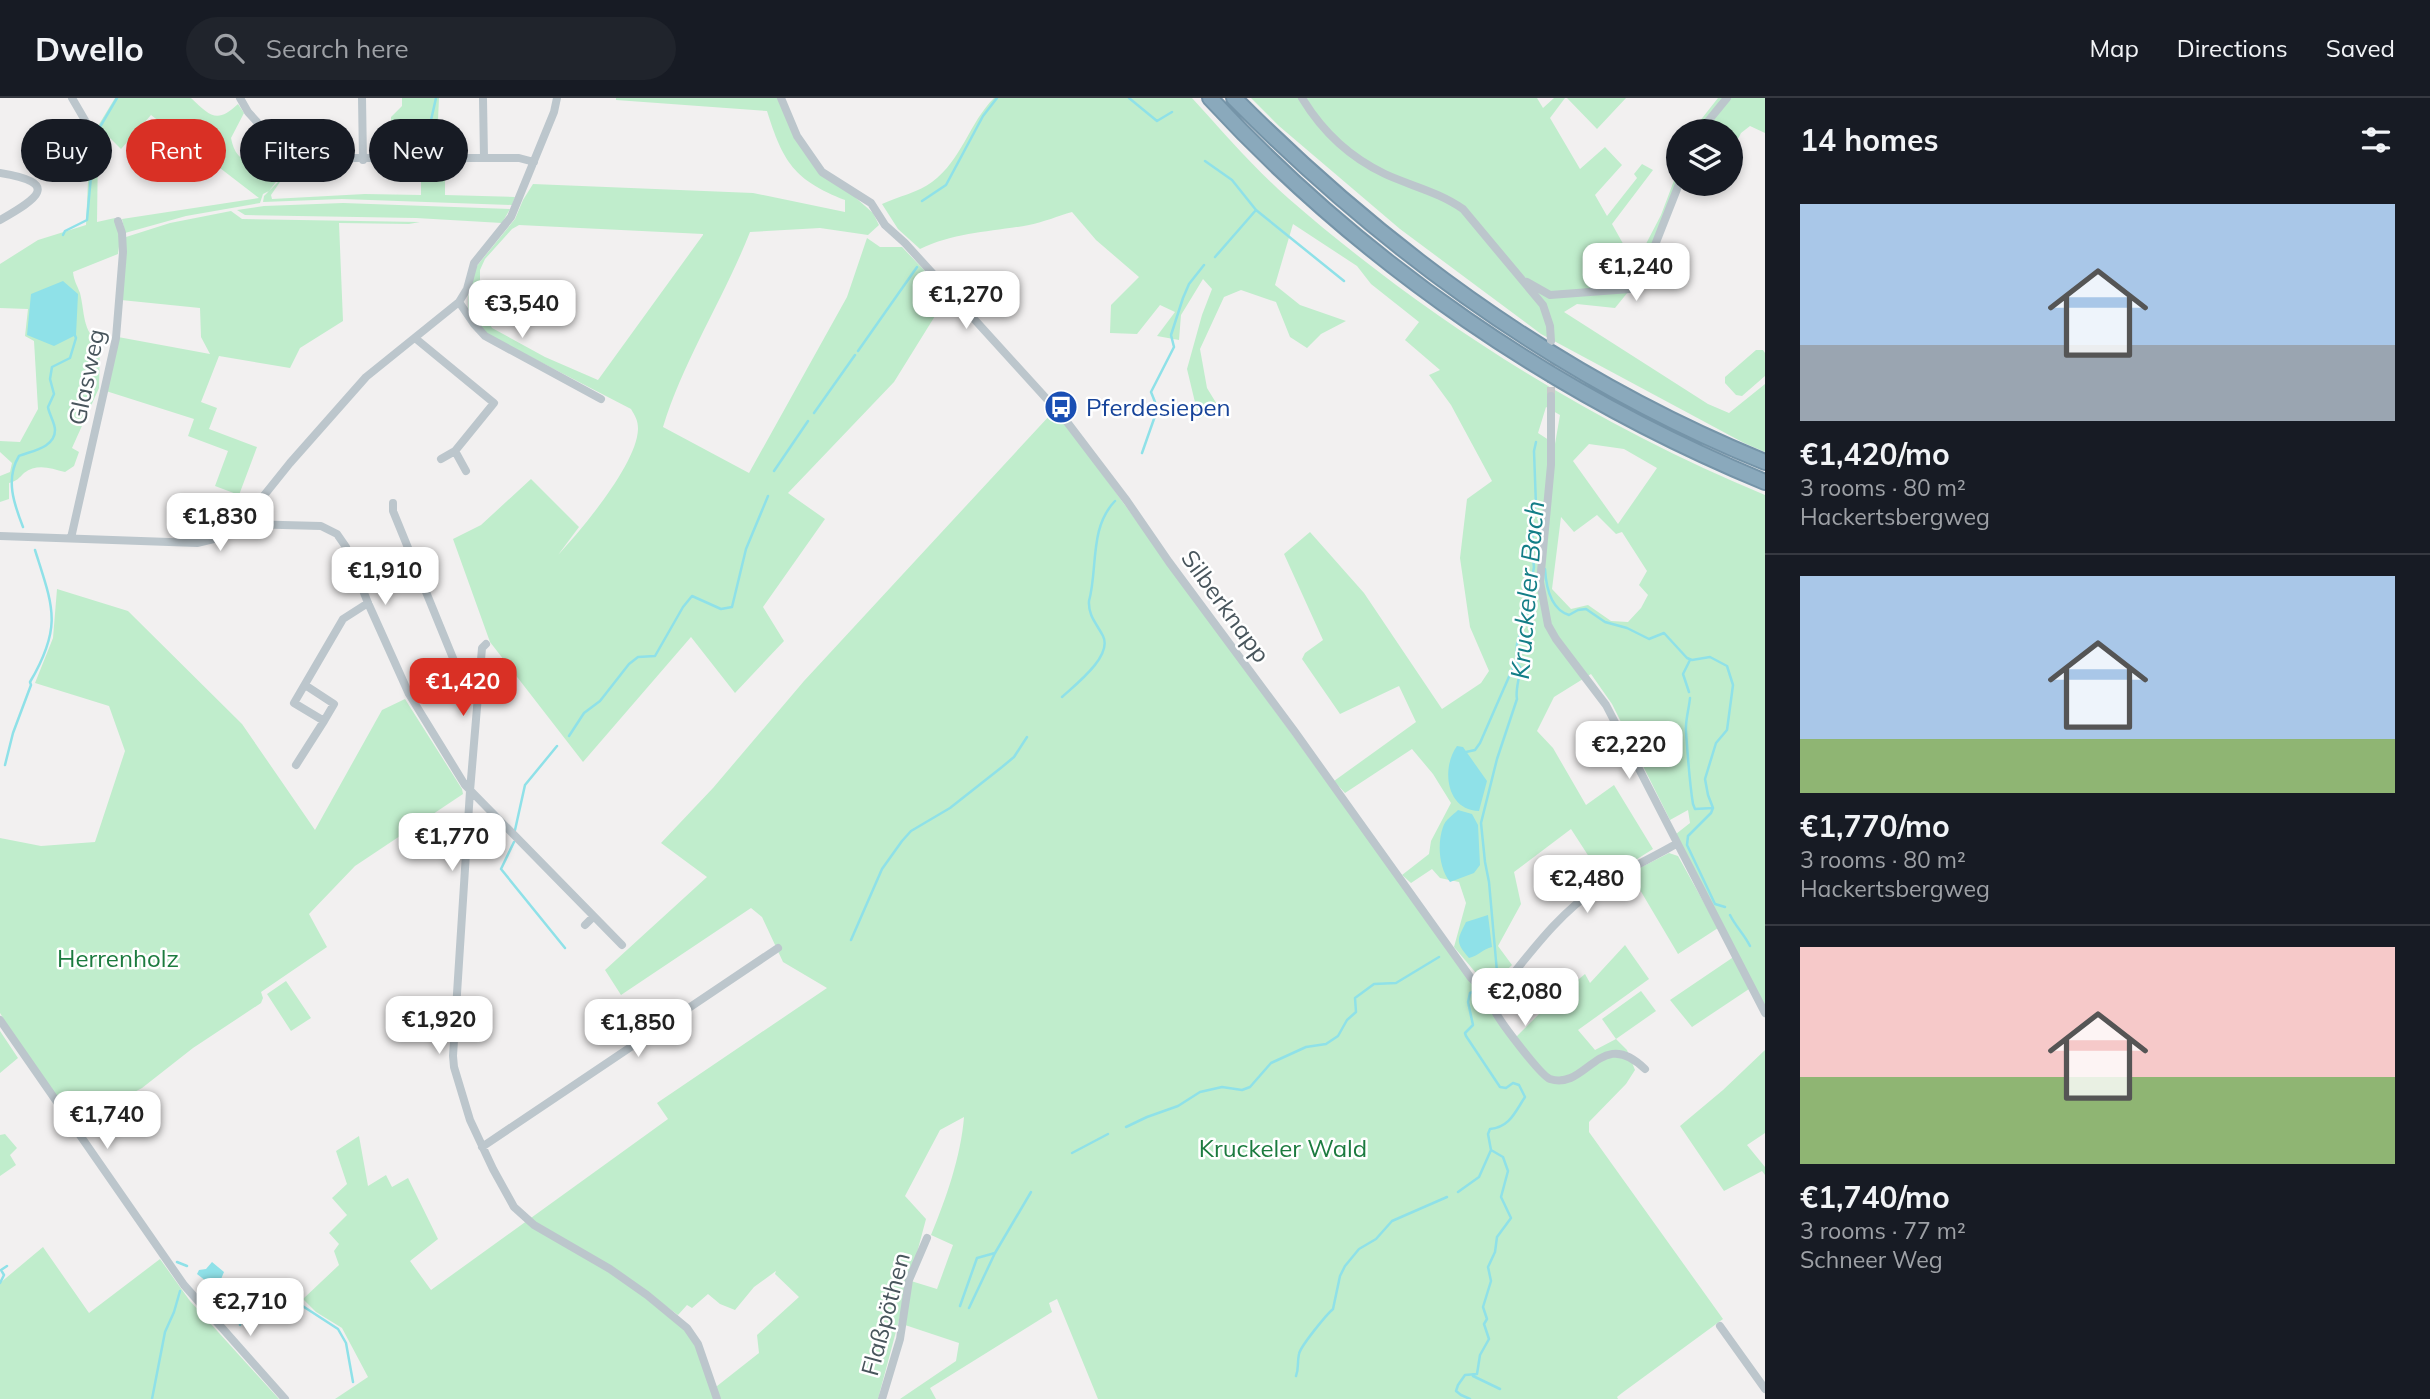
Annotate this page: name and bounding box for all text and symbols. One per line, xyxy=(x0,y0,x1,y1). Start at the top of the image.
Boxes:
search box xyxy=(186,17,676,80)
text: Dwello xyxy=(35,28,144,69)
icon: search xyxy=(210,29,248,67)
text: Search here xyxy=(266,32,409,65)
text: Map xyxy=(2089,33,2139,63)
text: Directions xyxy=(2177,33,2288,63)
text: Saved xyxy=(2326,33,2395,63)
chip: Buy xyxy=(21,119,112,182)
chip: Rent xyxy=(126,119,226,182)
chip: Filters xyxy=(240,119,355,182)
chip: New xyxy=(369,119,468,182)
map controls xyxy=(1666,119,1743,196)
button: layers xyxy=(1666,119,1743,196)
text: 14 homes xyxy=(1800,121,1939,159)
icon: filters xyxy=(2357,121,2395,159)
pin: €1,240 xyxy=(1579,244,1693,303)
icon: home xyxy=(2035,250,2161,376)
text: €1,240 xyxy=(1599,251,1673,280)
pin: €1,270 xyxy=(909,272,1023,331)
text: €1,270 xyxy=(929,279,1003,308)
pin: €3,540 xyxy=(465,280,579,340)
text: €3,540 xyxy=(485,288,559,317)
street label: Glasweg xyxy=(61,326,111,428)
bus stop icon: Pferdesiepen xyxy=(1042,388,1080,426)
place label: Pferdesiepen xyxy=(1086,392,1231,422)
text: €1,420/mo xyxy=(1800,435,1950,473)
text: 3 rooms · 80 m² xyxy=(1800,473,1966,502)
pin: €1,830 xyxy=(163,494,277,553)
water label: Kruckeler Bach xyxy=(1503,499,1551,681)
text: €1,830 xyxy=(183,501,257,530)
text: Hackertsbergweg xyxy=(1800,502,1990,531)
street label: Silberknapp xyxy=(1175,544,1277,668)
pin: €1,910 xyxy=(328,547,442,607)
text: €1,910 xyxy=(348,555,422,584)
icon: home xyxy=(2035,622,2161,748)
pin: €1,420 xyxy=(406,658,520,718)
text: €1,420 xyxy=(426,666,500,695)
pin: €2,220 xyxy=(1572,722,1686,781)
text: €2,220 xyxy=(1592,729,1666,758)
text: €1,770/mo xyxy=(1800,807,1950,845)
pin: €1,770 xyxy=(395,814,509,873)
text: €1,770 xyxy=(415,821,489,850)
text: 3 rooms · 80 m² xyxy=(1800,845,1966,874)
pin: €2,480 xyxy=(1530,856,1644,915)
text: €2,480 xyxy=(1550,863,1624,892)
text: Hackertsbergweg xyxy=(1800,874,1990,903)
park label: Herrenholz xyxy=(57,943,179,973)
pin: €2,080 xyxy=(1468,968,1582,1028)
text: €2,080 xyxy=(1488,976,1562,1005)
icon: home xyxy=(2035,993,2161,1119)
pin: €1,920 xyxy=(382,996,496,1056)
pin: €1,850 xyxy=(581,1000,695,1059)
text: €1,920 xyxy=(402,1004,476,1033)
text: €1,850 xyxy=(601,1007,675,1036)
pin: €1,740 xyxy=(50,1091,164,1151)
text: €1,740 xyxy=(70,1099,144,1128)
park label: Kruckeler Wald xyxy=(1199,1133,1367,1163)
text: €1,740/mo xyxy=(1800,1178,1950,1216)
text: 3 rooms · 77 m² xyxy=(1800,1216,1966,1245)
text: Schneer Weg xyxy=(1800,1245,1943,1274)
street label: Flaßpöthen xyxy=(854,1249,916,1379)
pin: €2,710 xyxy=(193,1278,307,1338)
text: €2,710 xyxy=(213,1286,287,1315)

